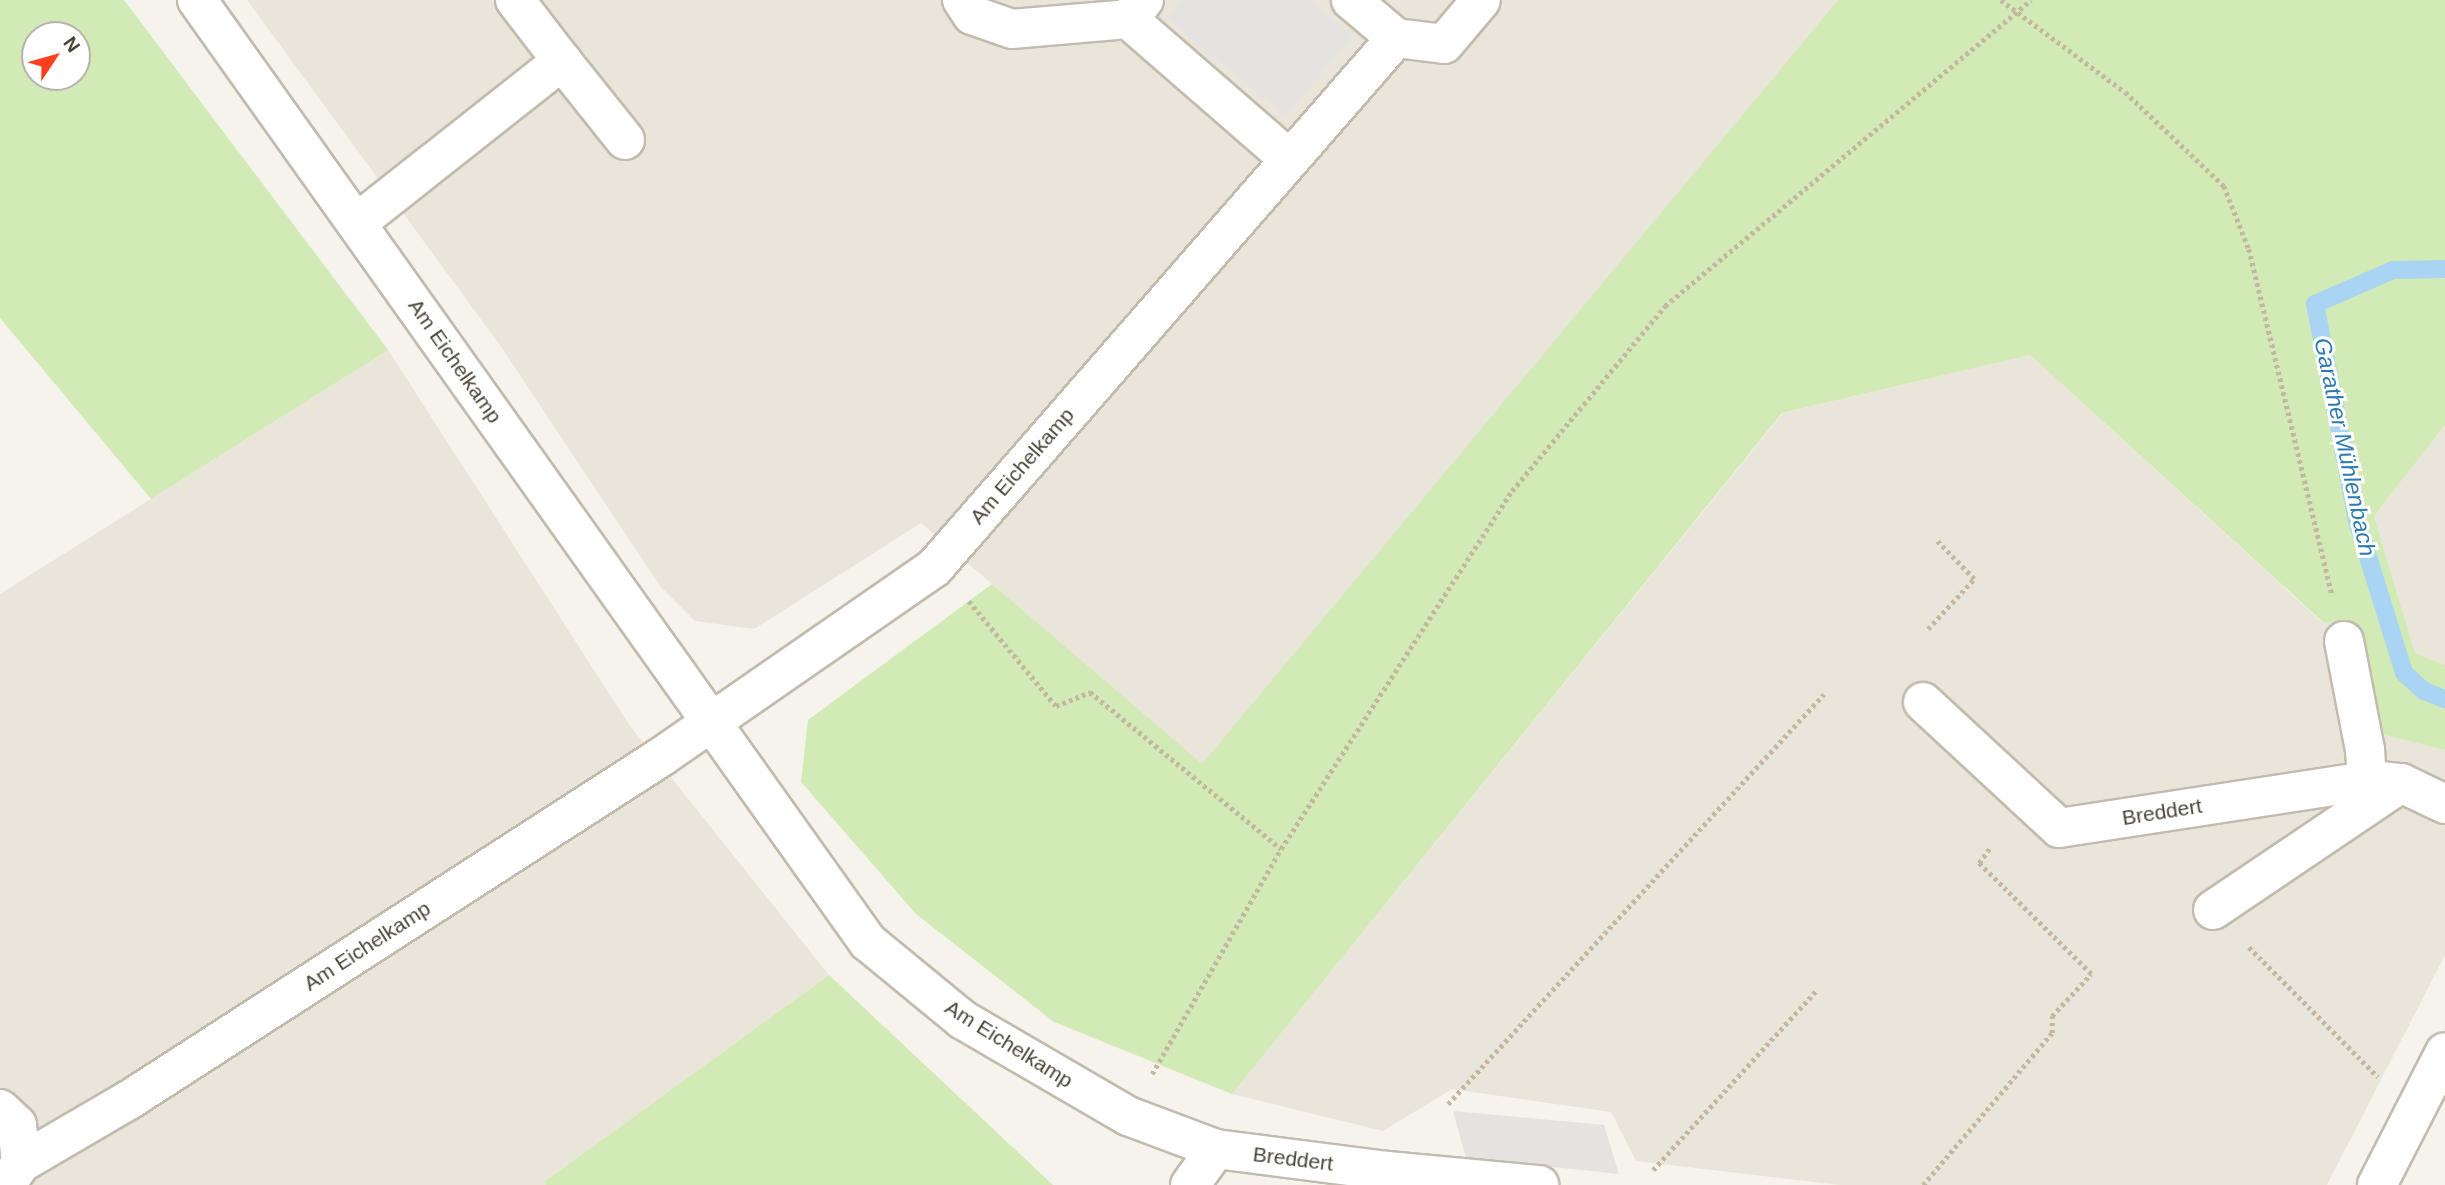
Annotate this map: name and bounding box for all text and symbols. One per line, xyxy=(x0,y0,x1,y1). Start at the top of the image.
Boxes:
north arrow xyxy=(21,21,91,91)
text: N xyxy=(59,33,84,56)
street label: Am Eichelkamp xyxy=(403,294,507,428)
water label: Garather Mühlenbach xyxy=(2308,335,2382,559)
street label: Am Eichelkamp xyxy=(965,403,1079,529)
street label: Breddert xyxy=(2120,793,2204,831)
street label: Am Eichelkamp xyxy=(299,896,435,996)
street label: Am Eichelkamp xyxy=(940,995,1078,1093)
street label: Breddert xyxy=(1251,1142,1335,1176)

